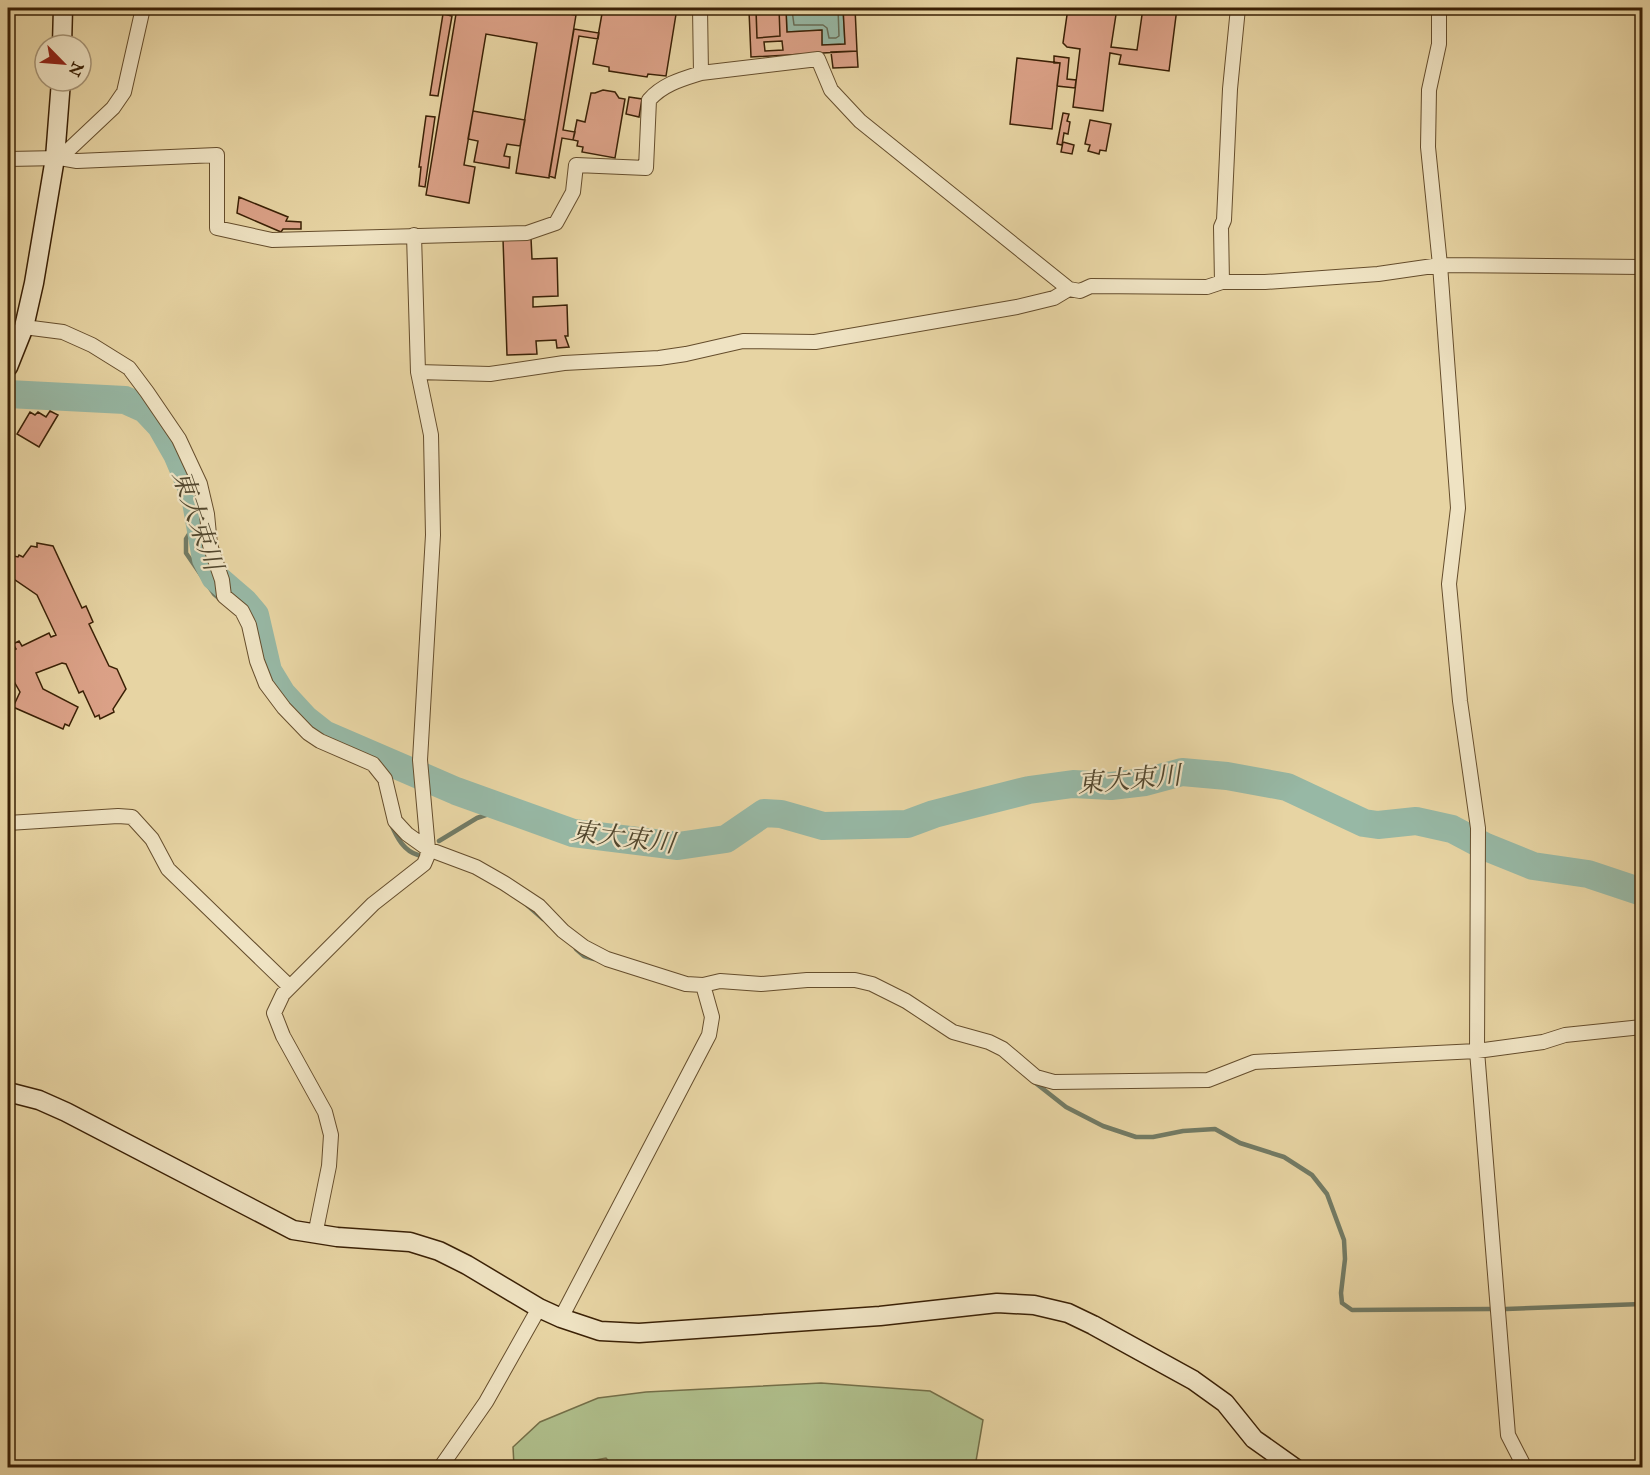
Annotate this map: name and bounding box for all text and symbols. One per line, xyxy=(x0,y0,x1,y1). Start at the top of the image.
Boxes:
north arrow xyxy=(33,33,93,93)
text: N xyxy=(64,59,88,80)
water label: 東大束川 xyxy=(166,466,231,577)
water label: 東大束川 xyxy=(1076,758,1185,799)
water label: 東大束川 xyxy=(569,815,680,860)

